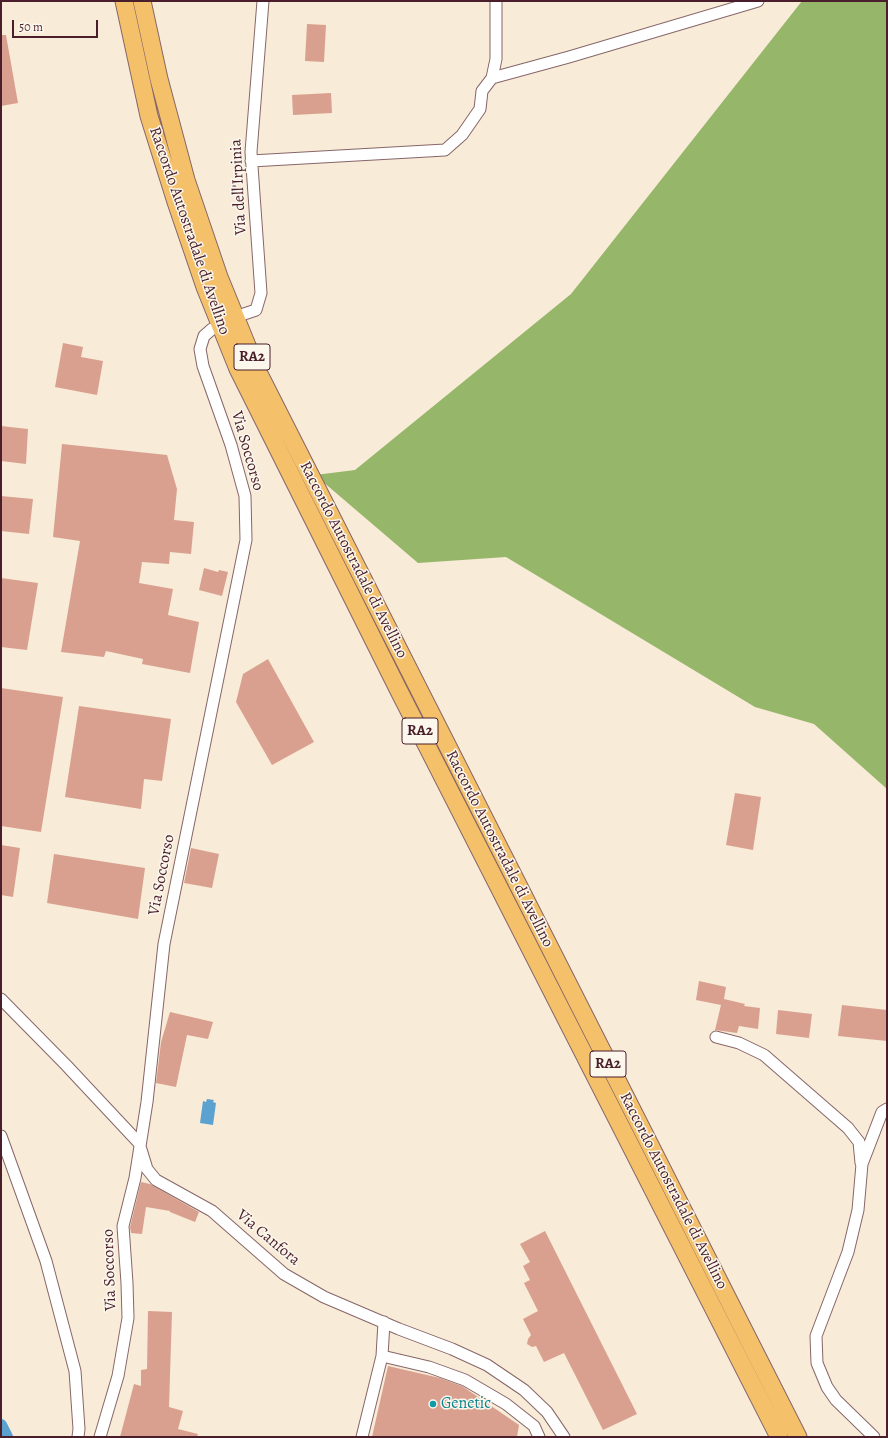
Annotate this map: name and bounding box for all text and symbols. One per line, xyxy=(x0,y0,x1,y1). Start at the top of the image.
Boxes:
scale bar xyxy=(14,12,100,38)
text: 50 m xyxy=(19,19,43,35)
street label: Raccordo Autostradale di Avellino xyxy=(144,125,234,337)
street label: Via dell'Irpinia xyxy=(227,139,251,235)
road number: RA2 xyxy=(234,344,270,370)
street label: Via Soccorso xyxy=(226,409,268,493)
street label: Raccordo Autostradale di Avellino xyxy=(295,458,411,662)
road number: RA2 xyxy=(402,718,438,744)
street label: Raccordo Autostradale di Avellino xyxy=(441,747,557,951)
street label: Via Soccorso xyxy=(145,833,179,917)
road number: RA2 xyxy=(590,1051,626,1077)
street label: Raccordo Autostradale di Avellino xyxy=(615,1089,731,1293)
street label: Via Canfora xyxy=(232,1206,304,1270)
street label: Via Soccorso xyxy=(99,1229,121,1311)
place label: Genetic xyxy=(441,1394,491,1414)
marker: Genetic xyxy=(428,1399,438,1409)

